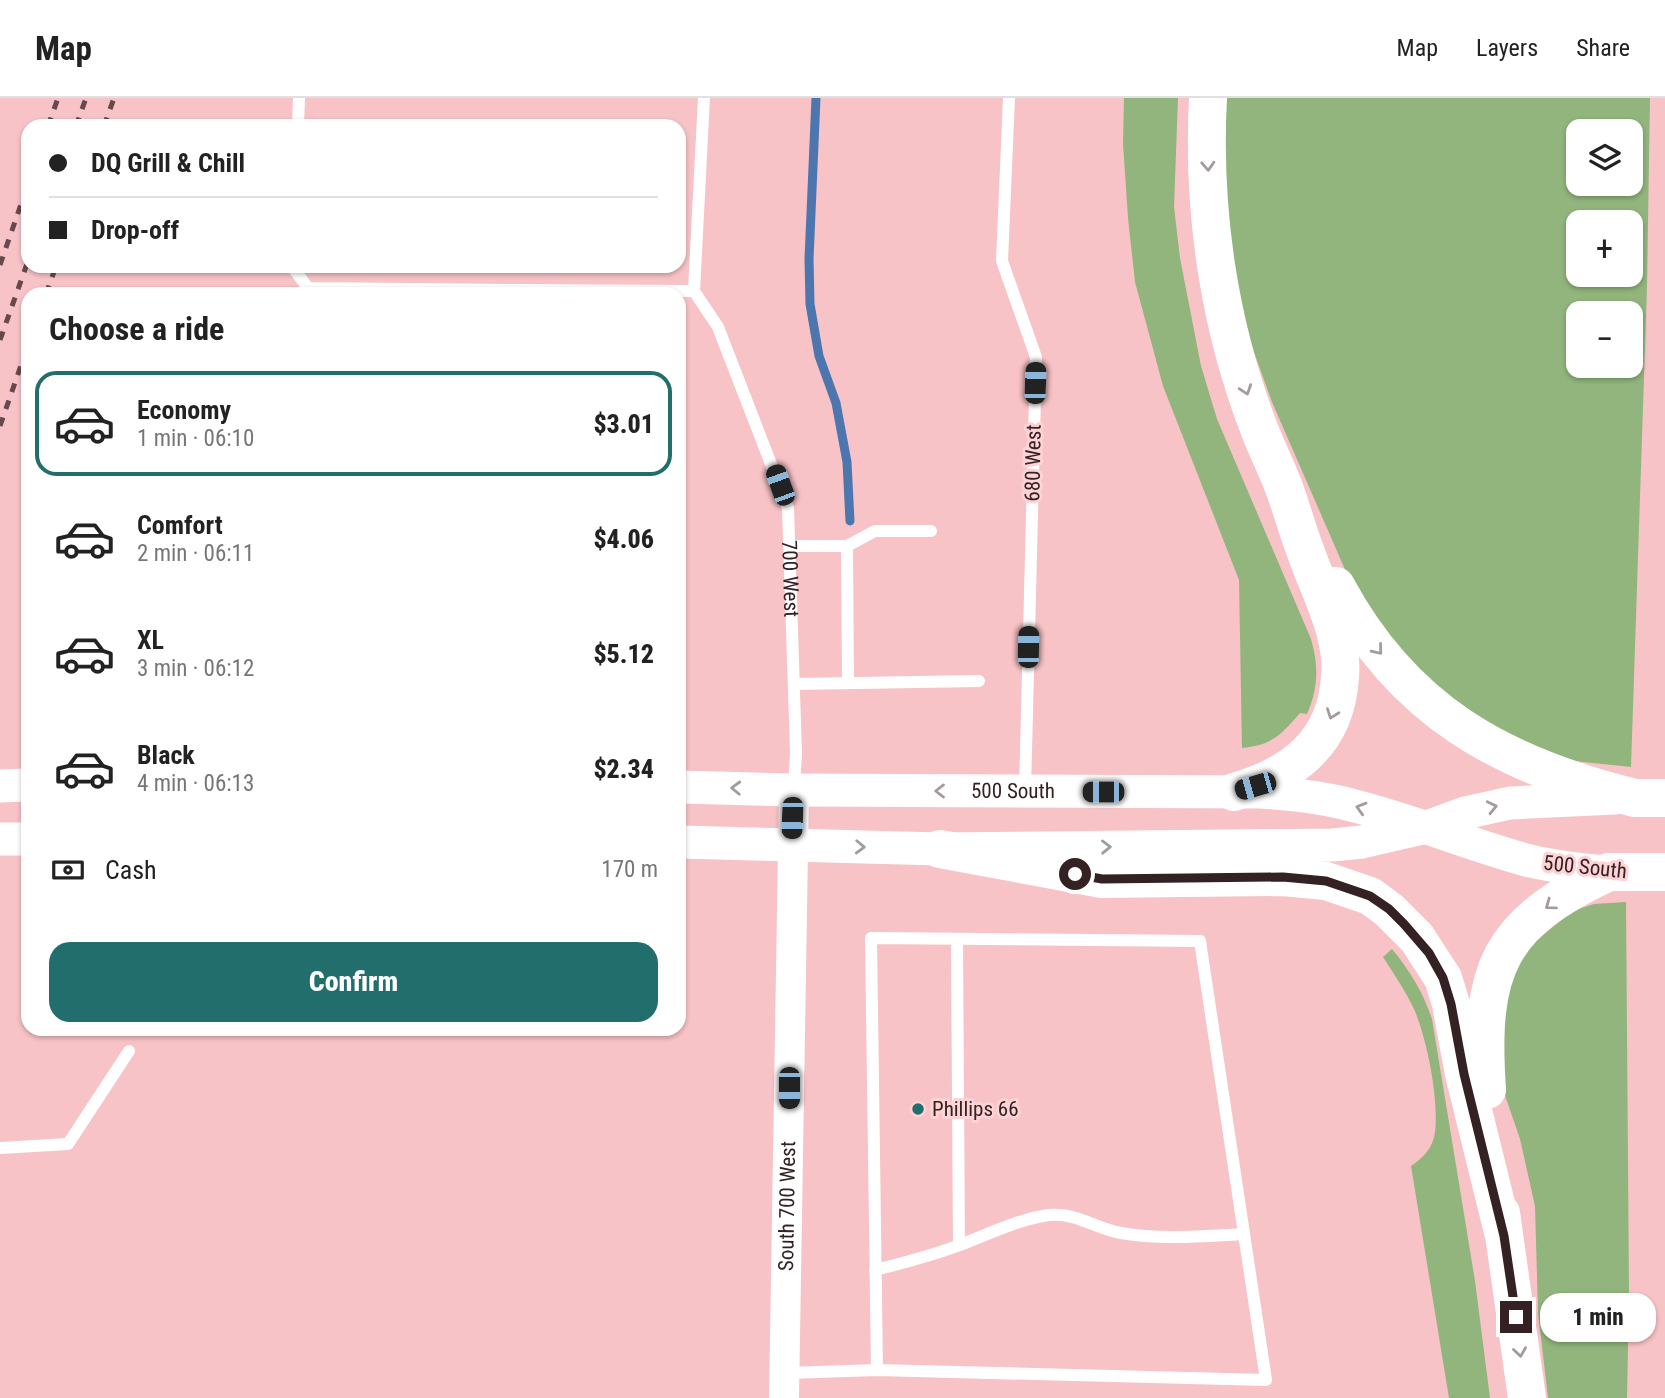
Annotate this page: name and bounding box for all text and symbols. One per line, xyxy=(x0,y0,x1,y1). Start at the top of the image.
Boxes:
text: Map xyxy=(35,29,92,68)
text: Map xyxy=(1397,34,1438,62)
text: Layers xyxy=(1476,34,1538,62)
text: Share xyxy=(1576,34,1630,62)
map controls xyxy=(1566,119,1643,378)
button: layers xyxy=(1566,119,1643,196)
text: DQ Grill & Chill xyxy=(91,148,245,178)
one-way arrow xyxy=(1200,161,1215,172)
button: + xyxy=(1566,210,1643,287)
text: Drop-off xyxy=(91,215,179,245)
button: − xyxy=(1566,301,1643,378)
text: Choose a ride xyxy=(49,310,224,348)
car xyxy=(1024,362,1047,404)
one-way arrow xyxy=(1238,383,1252,395)
icon: car xyxy=(53,392,116,455)
text: Economy xyxy=(137,395,231,425)
text: $3.01 xyxy=(593,409,654,439)
street label: 680 West xyxy=(1020,424,1046,502)
text: 1 min · 06:10 xyxy=(137,425,254,452)
car xyxy=(763,462,798,508)
icon: car xyxy=(53,507,116,570)
text: Comfort xyxy=(137,510,223,540)
text: $4.06 xyxy=(593,524,654,554)
text: 2 min · 06:11 xyxy=(137,540,254,567)
street label: 700 West xyxy=(777,540,804,618)
icon: car xyxy=(53,622,116,685)
text: XL xyxy=(137,625,164,655)
car xyxy=(1018,626,1039,668)
text: $5.12 xyxy=(593,639,654,669)
one-way arrow xyxy=(1370,642,1383,654)
text: 3 min · 06:12 xyxy=(137,655,254,682)
one-way arrow xyxy=(1326,708,1340,720)
icon: car xyxy=(53,737,116,800)
text: Black xyxy=(137,740,195,770)
text: $2.34 xyxy=(593,754,654,784)
text: 4 min · 06:13 xyxy=(137,770,254,797)
car xyxy=(1232,770,1279,802)
street label: 500 South xyxy=(971,779,1055,803)
one-way arrow xyxy=(731,781,742,796)
car xyxy=(1083,782,1125,803)
one-way arrow xyxy=(934,783,944,799)
car xyxy=(781,797,804,839)
one-way arrow xyxy=(1486,801,1498,815)
one-way arrow xyxy=(1356,802,1368,816)
one-way arrow xyxy=(855,839,865,855)
one-way arrow xyxy=(1101,839,1112,855)
icon: cash xyxy=(49,851,87,889)
street label: 500 South xyxy=(1542,851,1628,883)
text: Cash xyxy=(105,855,157,885)
text: 170 m xyxy=(601,856,658,883)
route start xyxy=(1059,858,1091,890)
one-way arrow xyxy=(1545,897,1558,909)
button: Confirm xyxy=(49,942,658,1022)
car xyxy=(779,1067,800,1109)
place label: Phillips 66 xyxy=(932,1097,1019,1121)
marker: Phillips 66 xyxy=(910,1101,926,1117)
street label: South 700 West xyxy=(774,1141,800,1271)
callout: 1 min xyxy=(1540,1292,1656,1342)
route end xyxy=(1500,1301,1532,1333)
text: 1 min xyxy=(1572,1304,1624,1331)
one-way arrow xyxy=(1513,1346,1528,1358)

